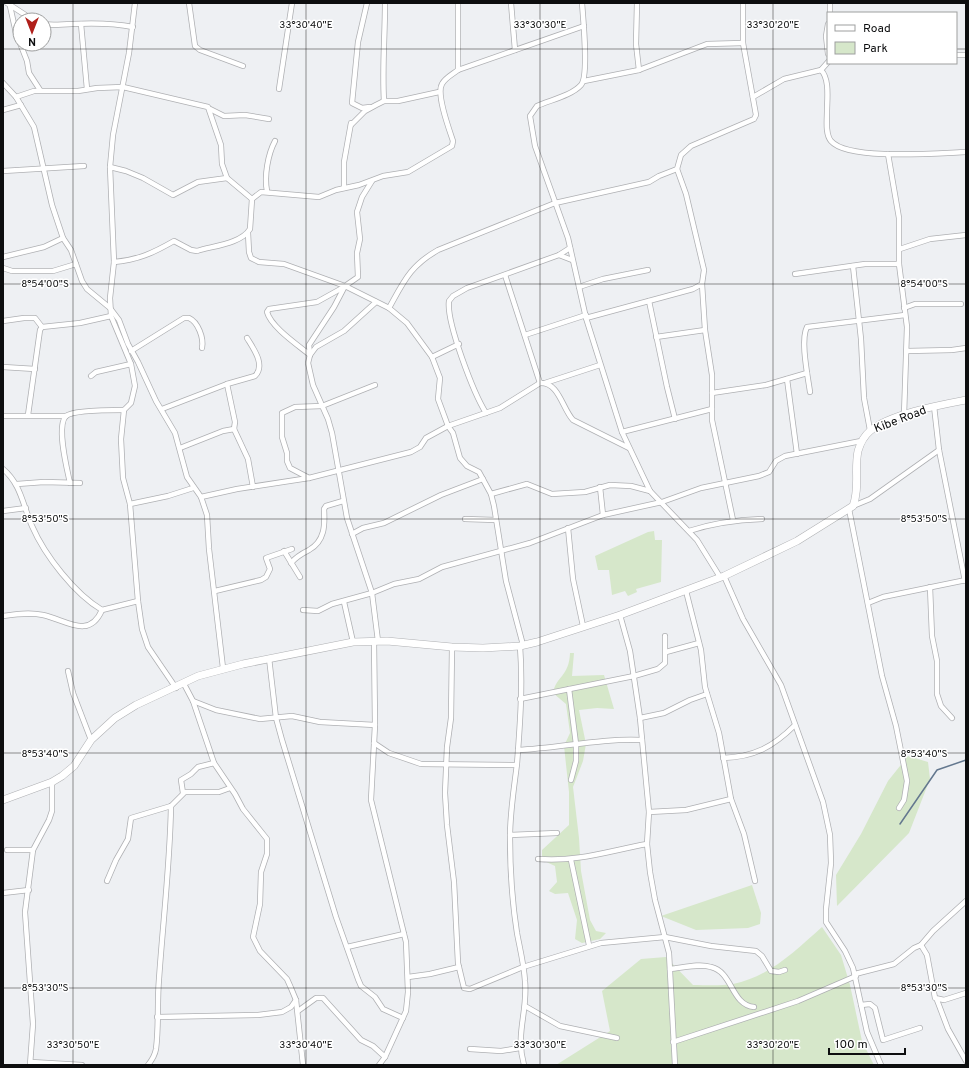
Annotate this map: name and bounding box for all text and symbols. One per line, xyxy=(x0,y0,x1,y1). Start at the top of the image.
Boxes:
north arrow xyxy=(12,12,52,52)
legend xyxy=(827,12,957,64)
text: 33°30'40"E xyxy=(279,19,333,32)
text: 33°30'30"E xyxy=(514,19,566,32)
text: 33°30'20"E xyxy=(746,19,800,32)
text: Road xyxy=(863,21,891,37)
text: N xyxy=(28,34,36,48)
text: Park xyxy=(863,41,888,57)
text: 8°54'00"S xyxy=(21,278,69,291)
text: 8°54'00"S xyxy=(900,278,948,291)
street label: Kibe Road xyxy=(872,403,929,437)
text: 8°53'50"S xyxy=(21,513,69,526)
text: 8°53'50"S xyxy=(900,513,948,526)
text: 8°53'40"S xyxy=(21,748,69,761)
text: 8°53'40"S xyxy=(900,748,948,761)
text: 8°53'30"S xyxy=(22,982,68,995)
text: 8°53'30"S xyxy=(901,982,947,995)
scale bar xyxy=(829,1030,905,1056)
text: 100 m xyxy=(835,1037,868,1053)
text: 33°30'50"E xyxy=(46,1039,100,1052)
text: 33°30'40"E xyxy=(279,1039,333,1052)
text: 33°30'30"E xyxy=(514,1039,566,1052)
text: 33°30'20"E xyxy=(746,1039,800,1052)

